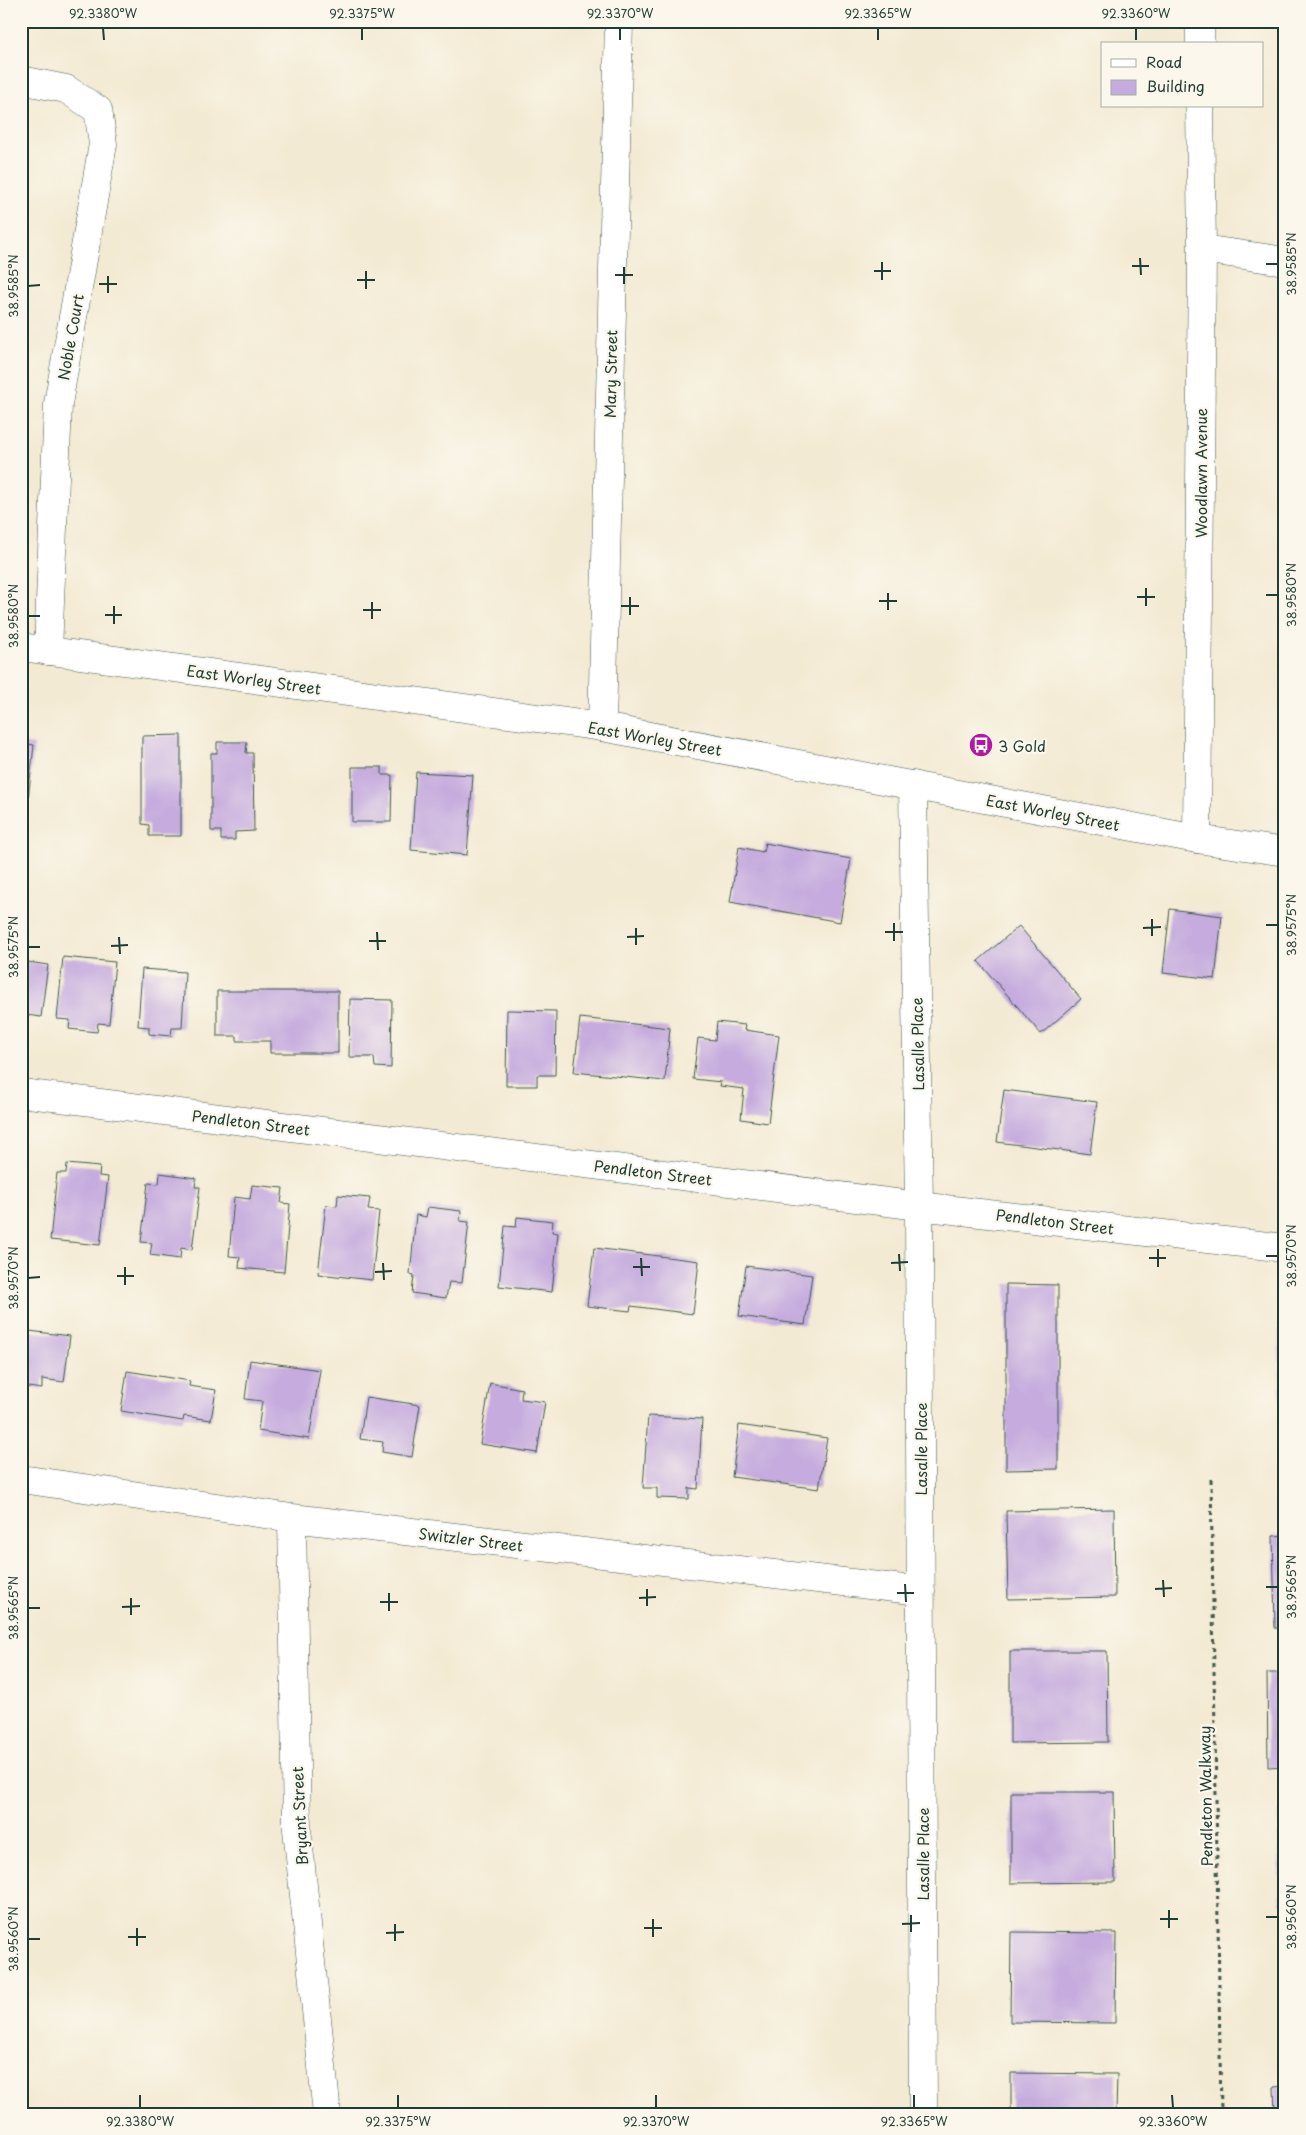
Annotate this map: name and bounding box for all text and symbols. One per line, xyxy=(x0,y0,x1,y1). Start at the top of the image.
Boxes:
text: 92.3380°W xyxy=(69,4,138,22)
text: 92.3375°W xyxy=(329,4,395,22)
text: 92.3370°W xyxy=(587,4,654,22)
text: 92.3365°W xyxy=(845,4,912,22)
text: 92.3360°W xyxy=(1102,4,1171,22)
legend xyxy=(1101,42,1264,108)
text: Road xyxy=(1146,50,1182,73)
text: Building xyxy=(1146,74,1205,97)
text: 38.9585°N xyxy=(1282,232,1300,296)
text: 38.9585°N xyxy=(4,254,22,318)
street label: Noble Court xyxy=(51,292,89,382)
street label: Mary Street xyxy=(598,330,622,418)
street label: Woodlawn Avenue xyxy=(1189,408,1212,538)
text: 38.9580°N xyxy=(1282,563,1300,627)
text: 38.9580°N xyxy=(4,584,22,648)
street label: East Worley Street xyxy=(185,658,323,700)
street label: East Worley Street xyxy=(586,715,724,761)
bus stop icon: 3 Gold xyxy=(968,732,994,758)
place label: 3 Gold xyxy=(998,734,1046,757)
street label: East Worley Street xyxy=(984,788,1122,836)
text: 38.9575°N xyxy=(1282,894,1300,956)
text: 38.9575°N xyxy=(4,916,22,978)
street label: Lasalle Place xyxy=(905,997,929,1091)
street label: Pendleton Street xyxy=(191,1103,311,1141)
street label: Pendleton Street xyxy=(593,1153,713,1191)
street label: Pendleton Street xyxy=(995,1202,1115,1240)
text: 38.9570°N xyxy=(1282,1224,1300,1288)
text: 38.9570°N xyxy=(4,1246,22,1310)
street label: Lasalle Place xyxy=(909,1402,932,1496)
street label: Switzler Street xyxy=(417,1521,525,1557)
text: 38.9565°N xyxy=(1282,1555,1300,1619)
text: 38.9565°N xyxy=(4,1576,22,1640)
street label: Pendleton Walkway xyxy=(1192,1725,1218,1867)
street label: Bryant Street xyxy=(285,1766,313,1866)
street label: Lasalle Place xyxy=(911,1807,934,1901)
text: 38.9560°N xyxy=(1282,1884,1300,1950)
text: 38.9560°N xyxy=(4,1906,22,1972)
text: 92.3380°W xyxy=(106,2112,175,2130)
text: 92.3375°W xyxy=(365,2112,431,2130)
text: 92.3370°W xyxy=(623,2112,690,2130)
text: 92.3365°W xyxy=(881,2112,948,2130)
text: 92.3360°W xyxy=(1139,2112,1208,2130)

